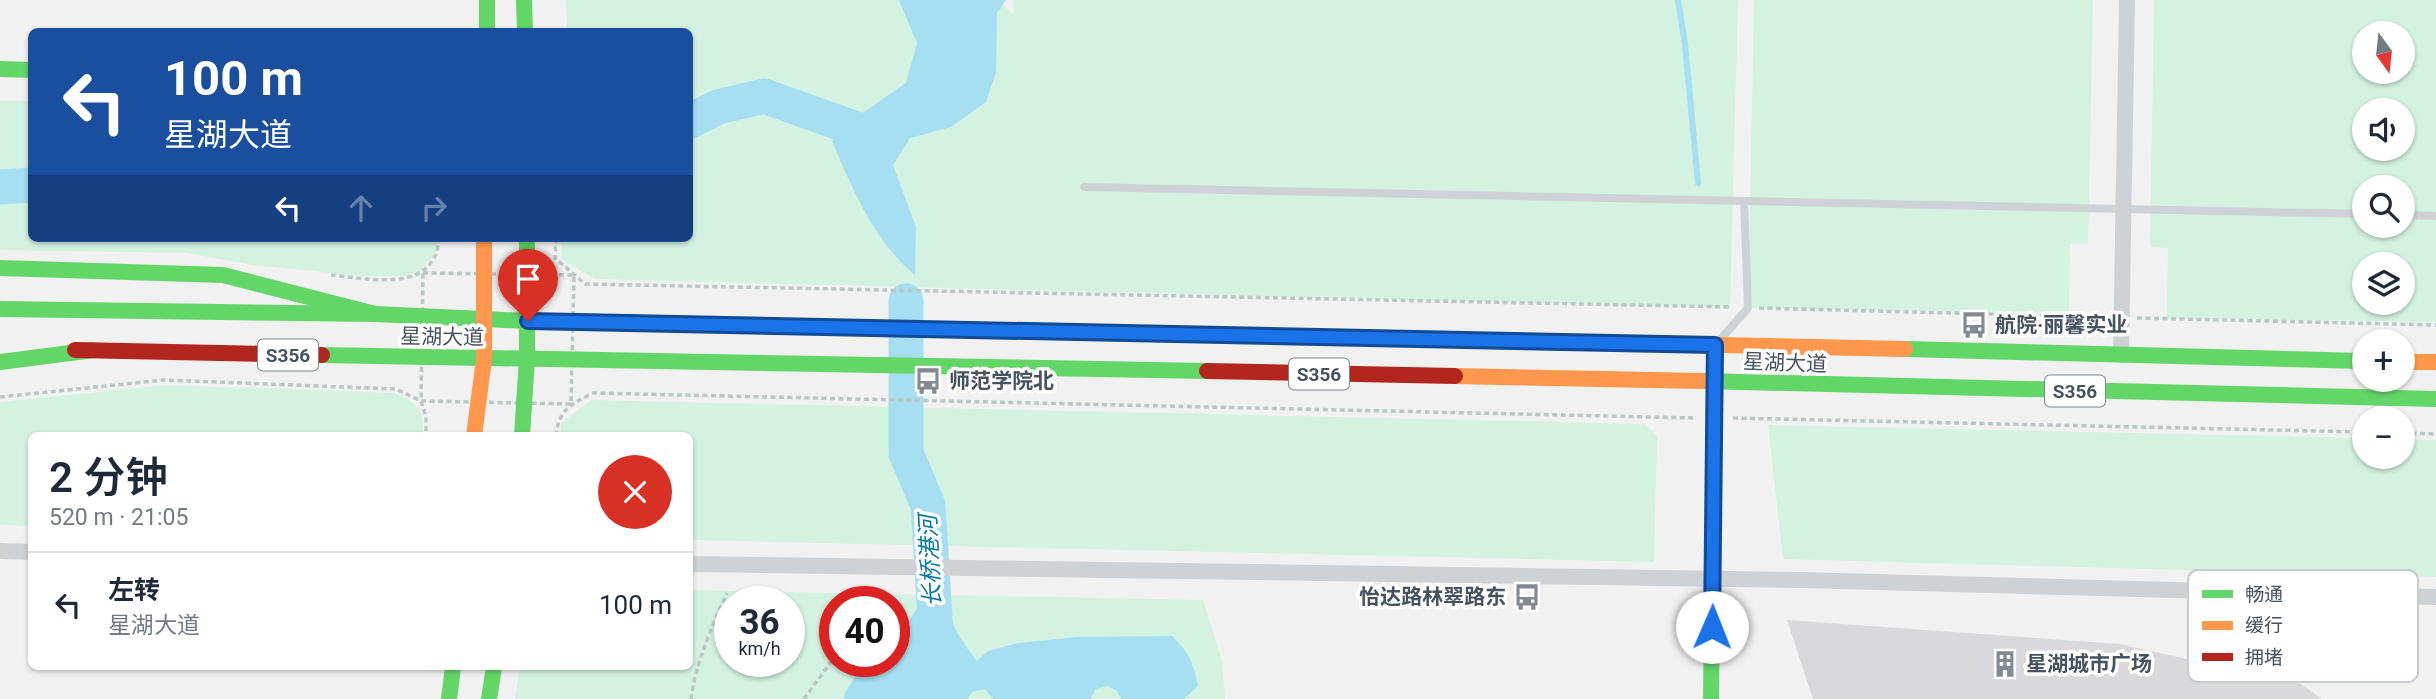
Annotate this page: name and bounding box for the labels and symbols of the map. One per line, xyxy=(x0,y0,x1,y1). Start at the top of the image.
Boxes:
north arrow xyxy=(2352,21,2415,84)
pin xyxy=(498,249,558,321)
bus stop icon: 航院·丽馨实业 xyxy=(1959,310,1989,340)
place label: 航院·丽馨实业 xyxy=(1995,313,2127,337)
street label: 星湖大道 xyxy=(400,324,484,350)
road number: S356 xyxy=(258,340,318,370)
street label: 星湖大道 xyxy=(1743,350,1827,376)
road number: S356 xyxy=(1289,358,1349,390)
bus stop icon: 师范学院北 xyxy=(913,366,943,396)
place label: 师范学院北 xyxy=(949,369,1054,393)
road number: S356 xyxy=(2045,376,2105,406)
water label: 长桥港河 xyxy=(914,510,946,608)
legend xyxy=(2188,570,2418,682)
bus stop icon: 怡达路林翠路东 xyxy=(1512,582,1542,612)
text: 畅通 xyxy=(2245,583,2283,606)
place label: 怡达路林翠路东 xyxy=(1359,585,1506,609)
speed limit sign: 40 xyxy=(819,586,910,677)
position arrow xyxy=(1675,590,1749,664)
text: 缓行 xyxy=(2245,614,2283,637)
text: 拥堵 xyxy=(2245,646,2283,669)
building icon: 星湖城市广场 xyxy=(1990,649,2020,679)
place label: 星湖城市广场 xyxy=(2026,652,2152,676)

